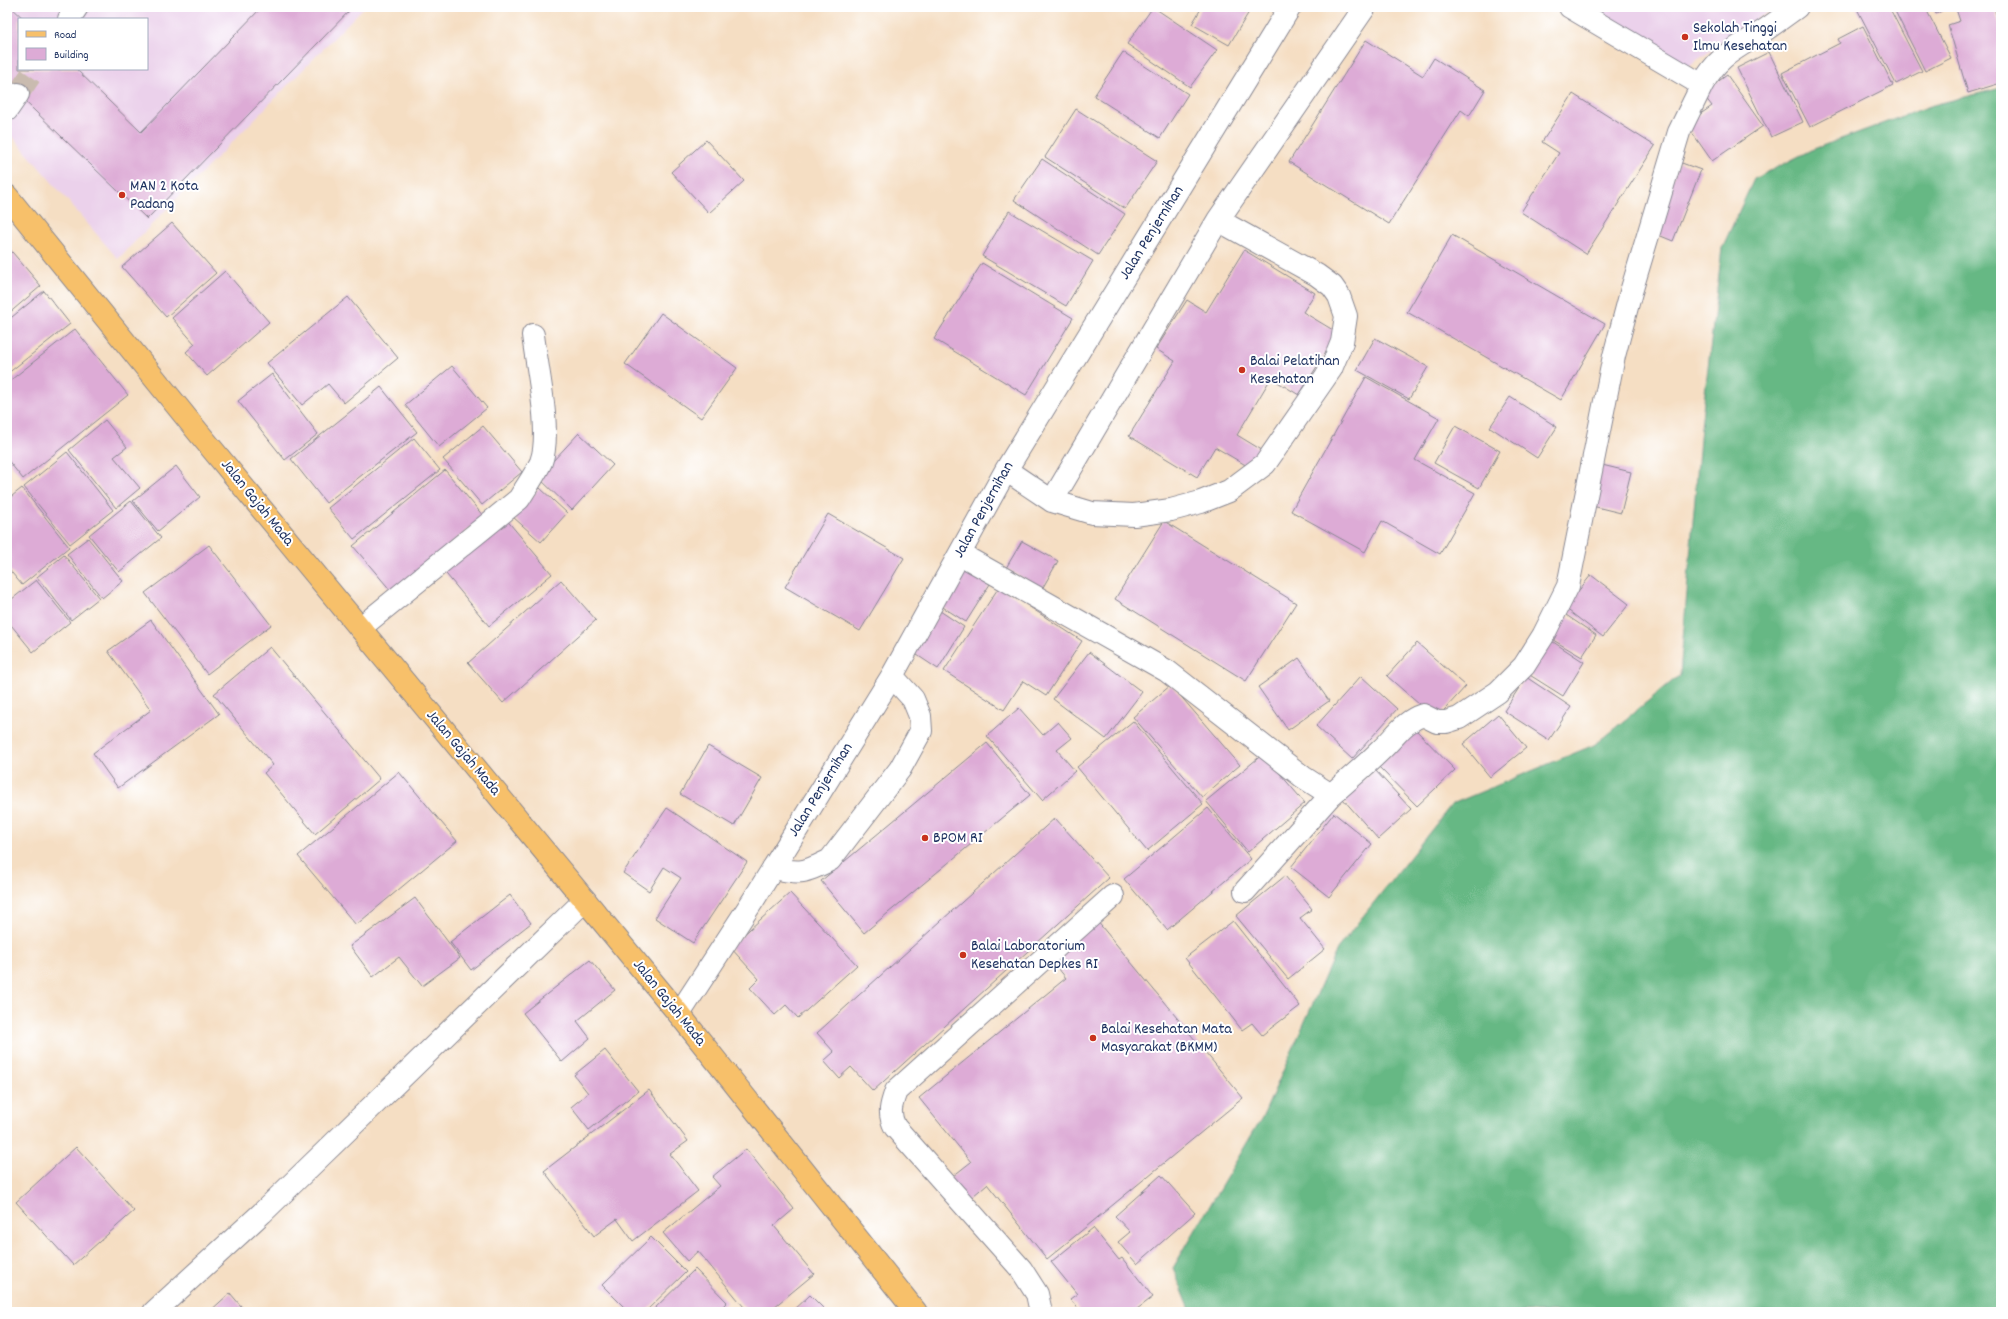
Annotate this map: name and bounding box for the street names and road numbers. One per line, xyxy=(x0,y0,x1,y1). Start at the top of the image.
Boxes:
street label: Jalan Penjernihan xyxy=(1114,181,1190,285)
street label: Jalan Gajah Mada xyxy=(215,455,300,552)
street label: Jalan Penjernihan xyxy=(948,458,1020,562)
street label: Jalan Gajah Mada xyxy=(420,705,506,801)
street label: Jalan Penjernihan xyxy=(783,738,859,842)
street label: Jalan Gajah Mada xyxy=(627,955,712,1052)

